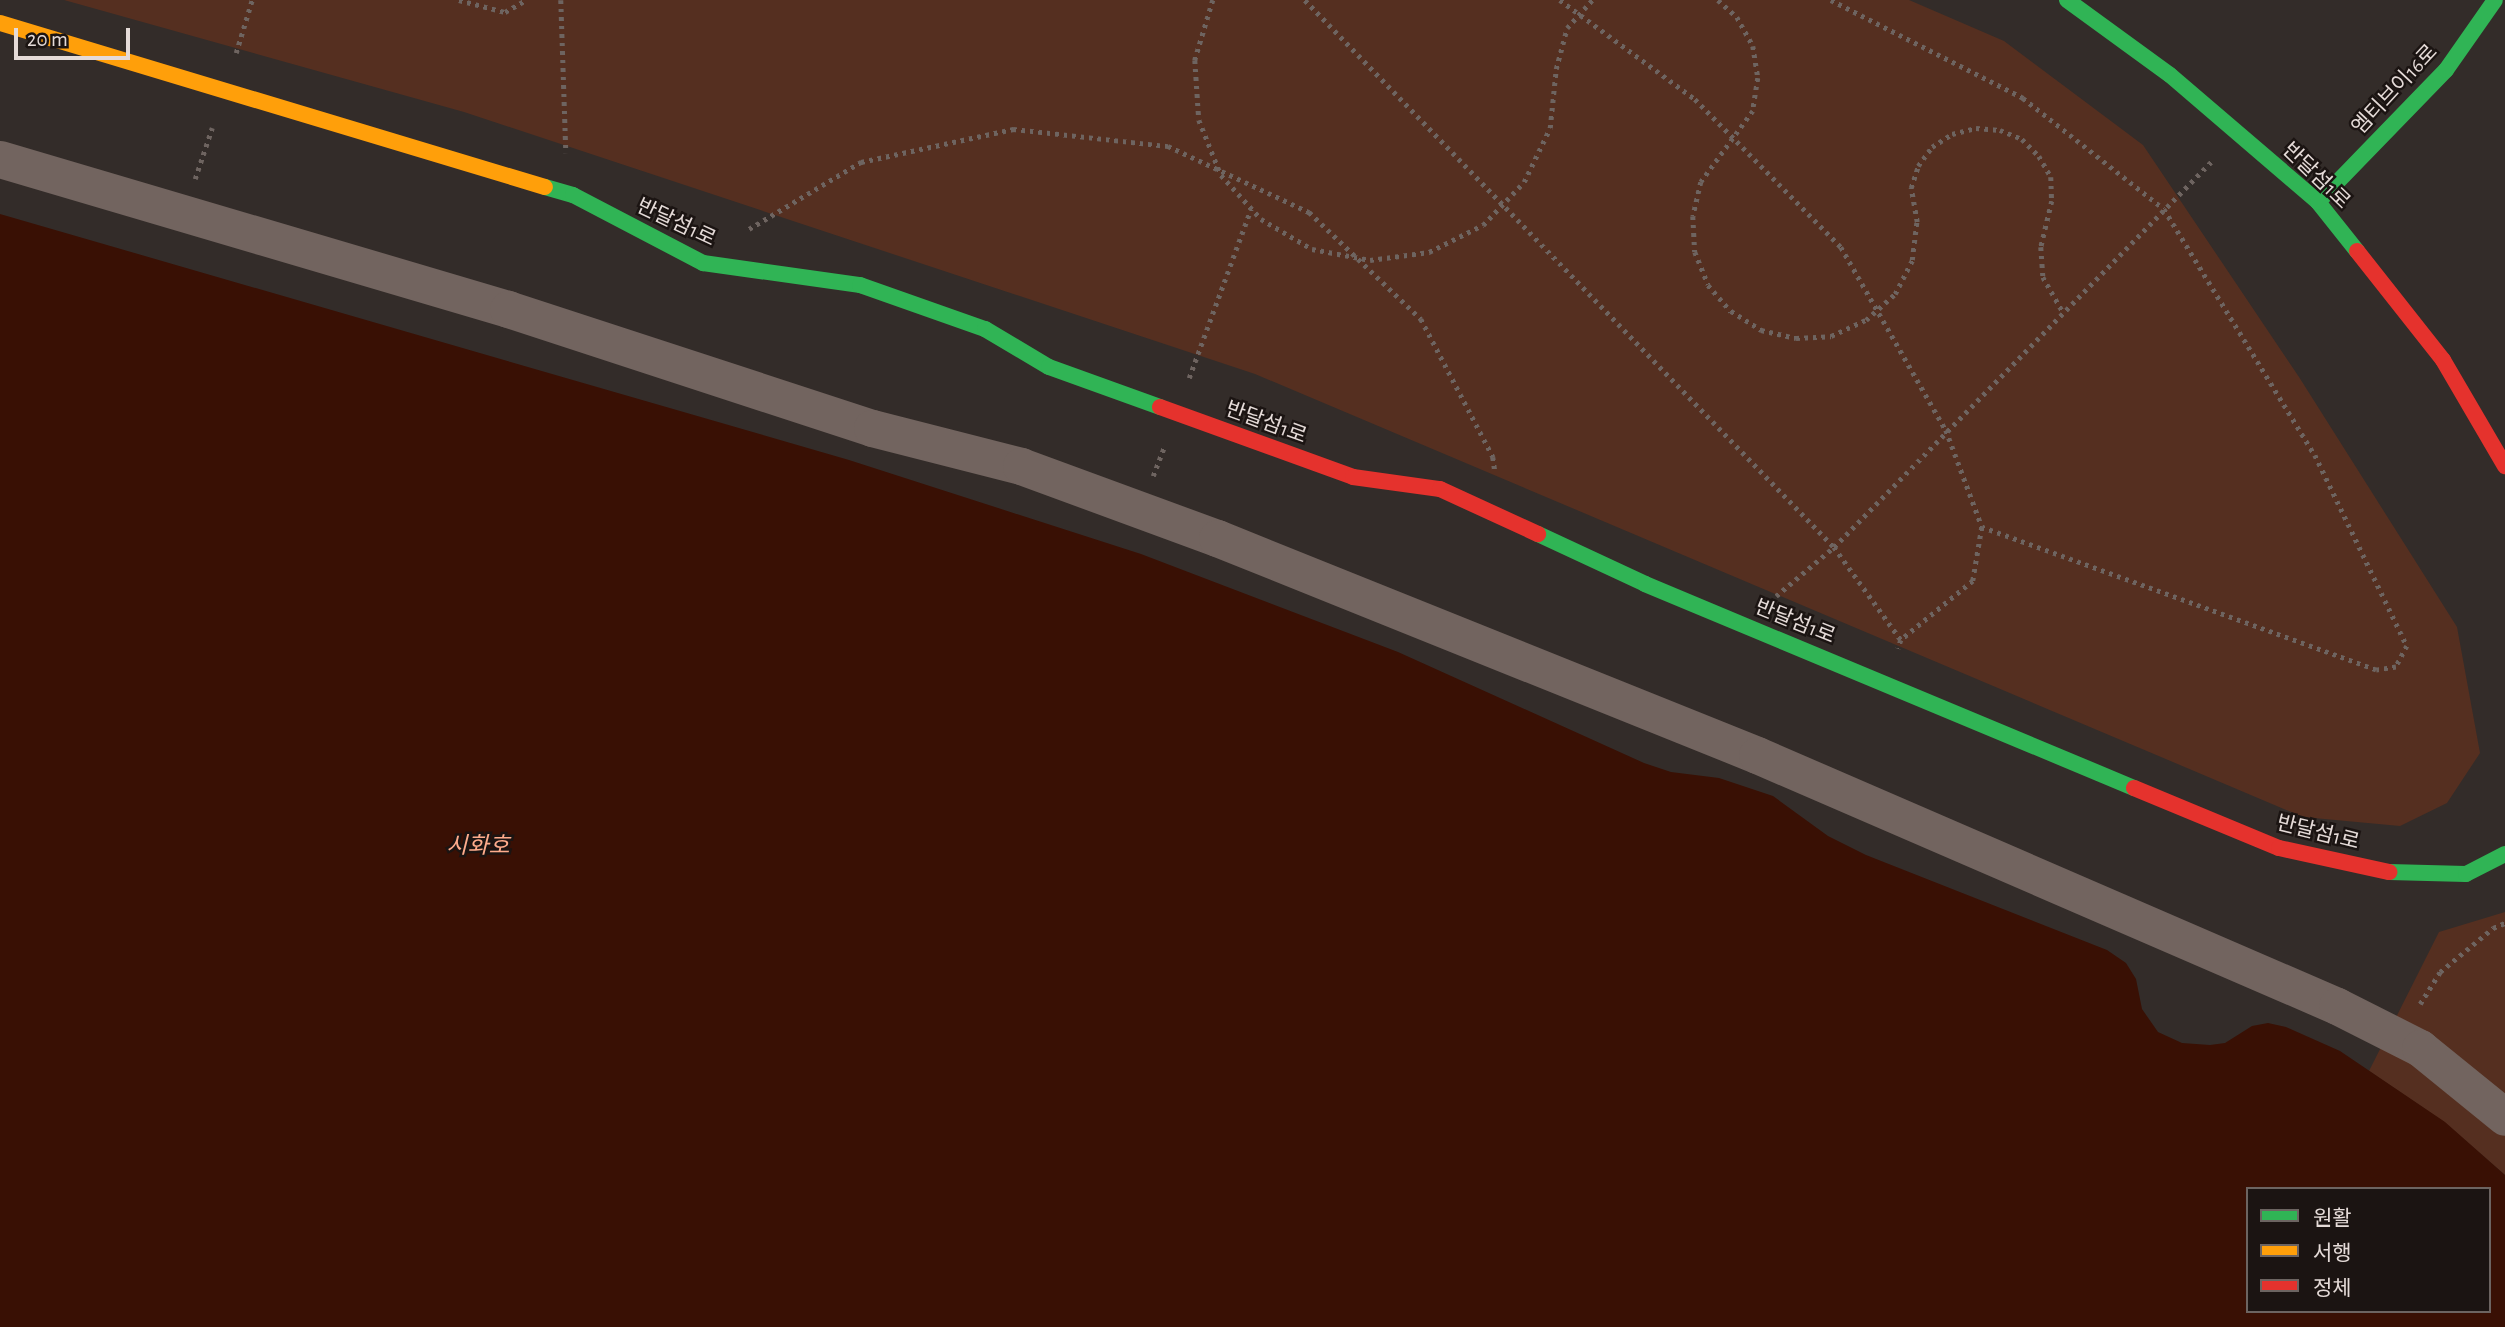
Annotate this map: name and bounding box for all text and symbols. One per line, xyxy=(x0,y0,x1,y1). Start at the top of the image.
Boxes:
scale bar xyxy=(18,14,133,58)
text: 20 m xyxy=(27,29,68,50)
street label: 엠티브이16로 xyxy=(2347,40,2443,140)
street label: 반달섬1로 xyxy=(2277,138,2355,214)
street label: 반달섬1로 xyxy=(632,194,720,252)
street label: 반달섬1로 xyxy=(1222,397,1310,449)
street label: 반달섬1로 xyxy=(1751,594,1839,650)
street label: 반달섬1로 xyxy=(2274,811,2362,855)
water label: 시화호 xyxy=(446,833,510,861)
legend xyxy=(2246,1187,2491,1313)
text: 원활 xyxy=(2313,1208,2352,1229)
text: 서행 xyxy=(2313,1243,2352,1264)
text: 정체 xyxy=(2313,1278,2352,1299)

